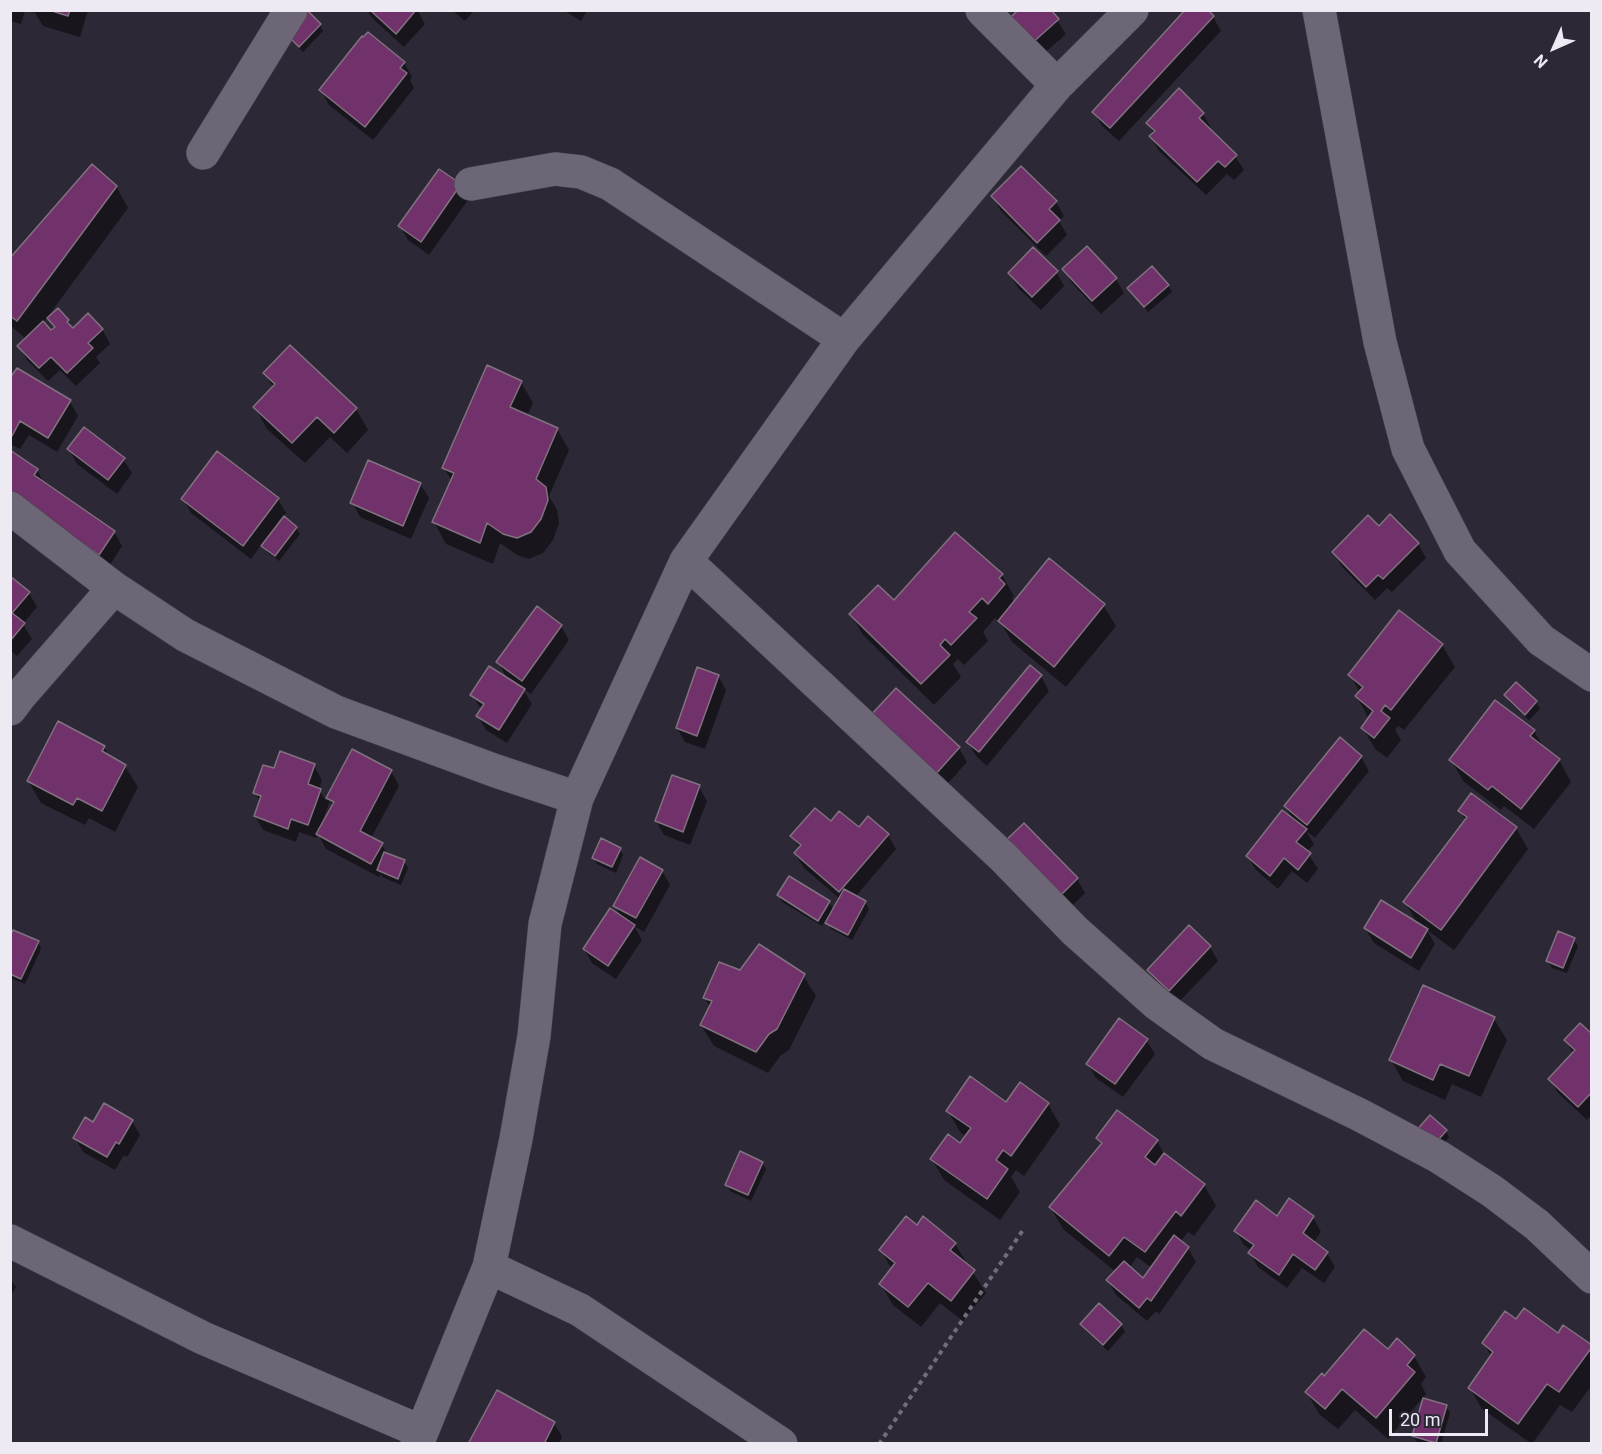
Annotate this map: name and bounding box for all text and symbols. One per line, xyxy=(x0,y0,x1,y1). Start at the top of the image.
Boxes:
north arrow xyxy=(1524,18,1584,78)
text: N xyxy=(1530,50,1552,72)
scale bar xyxy=(1392,1397,1491,1435)
text: 20 m xyxy=(1400,1409,1440,1430)

